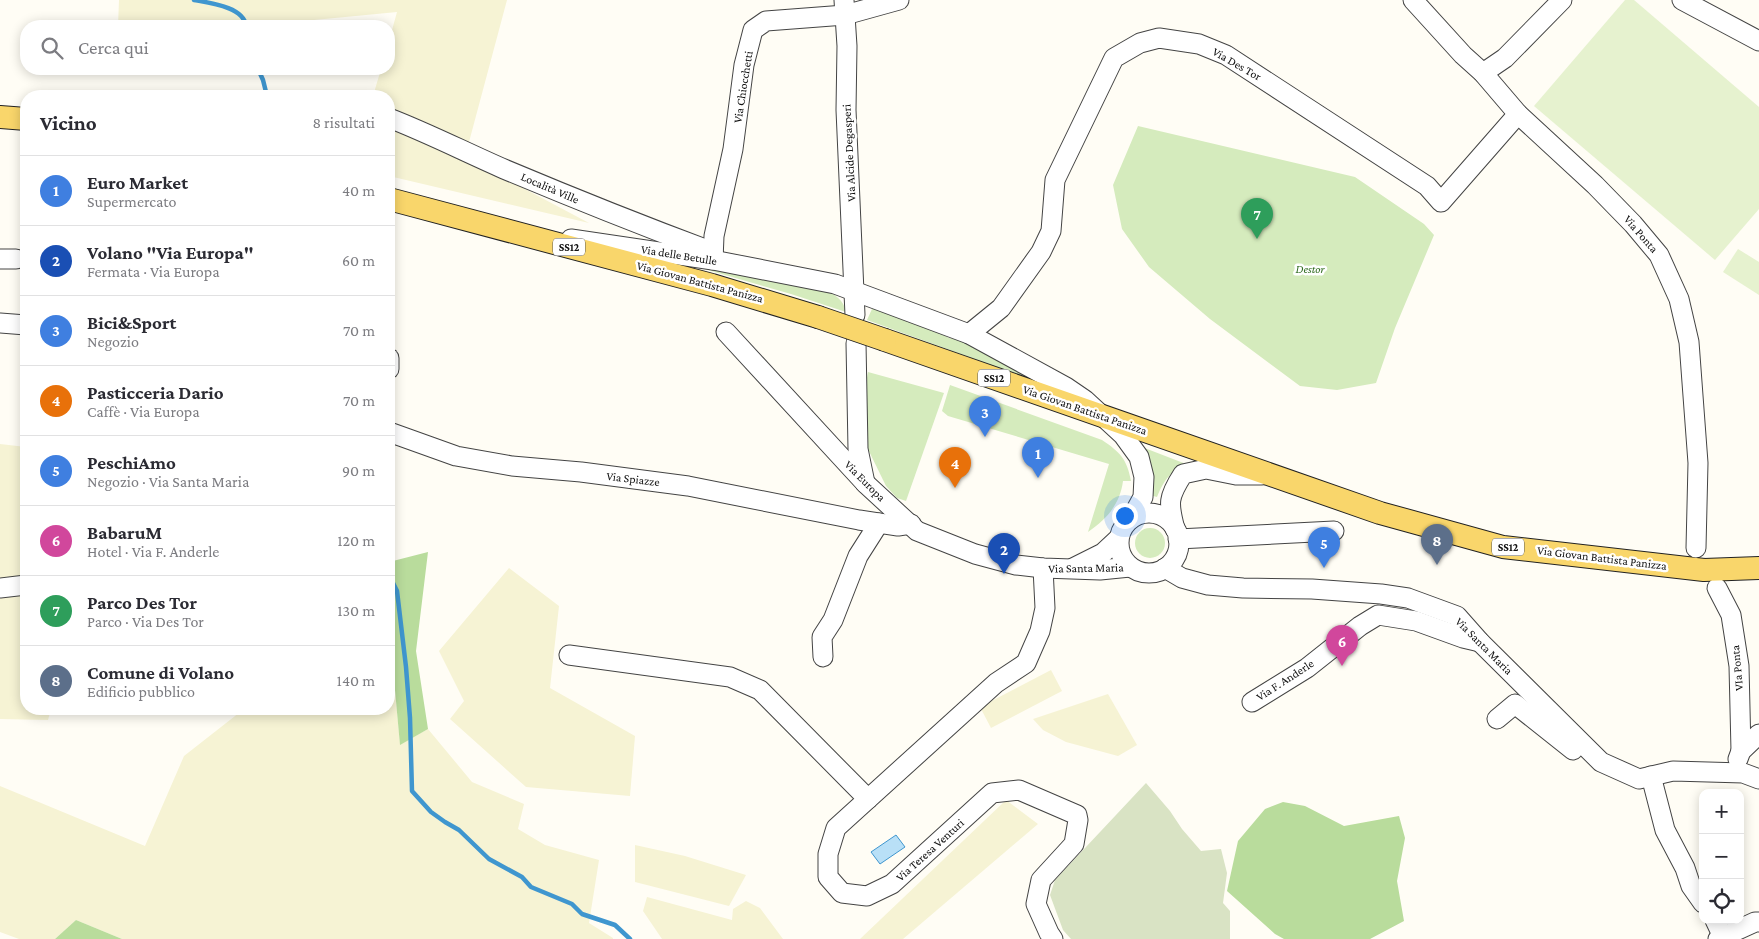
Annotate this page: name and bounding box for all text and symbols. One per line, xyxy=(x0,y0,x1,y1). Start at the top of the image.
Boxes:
search box xyxy=(20,20,395,75)
icon: search xyxy=(38,34,66,62)
text: Cerca qui xyxy=(78,37,149,58)
street label: Via Des Tor xyxy=(1210,44,1265,84)
street label: Via Chiocchetti xyxy=(730,50,756,124)
street label: Via Alcide Degasperi xyxy=(839,104,859,202)
text: Vicino xyxy=(40,111,97,135)
text: 8 risultati xyxy=(312,114,375,131)
street label: Località Ville xyxy=(519,169,581,207)
text: Euro Market xyxy=(87,172,188,193)
text: 1 xyxy=(53,182,59,199)
text: 40 m xyxy=(342,182,375,199)
text: Supermercato xyxy=(87,193,176,210)
pin: 7 xyxy=(1241,198,1273,239)
street label: Via Ponta xyxy=(1621,212,1661,256)
road number: SS12 xyxy=(553,238,585,256)
text: Volano "Via Europa" xyxy=(87,242,254,263)
street label: Via delle Betulle xyxy=(640,242,718,268)
text: 2 xyxy=(52,252,60,269)
text: 60 m xyxy=(342,252,375,269)
street label: Via Giovan Battista Panizza xyxy=(635,258,765,306)
park label: Destor xyxy=(1295,262,1325,276)
text: Fermata · Via Europa xyxy=(87,263,220,280)
text: Bici&Sport xyxy=(87,312,176,333)
text: 3 xyxy=(52,322,60,339)
text: 70 m xyxy=(343,322,375,339)
text: Negozio xyxy=(87,333,139,350)
road number: SS12 xyxy=(978,369,1010,386)
text: Pasticceria Dario xyxy=(87,382,224,403)
street label: Via Giovan Battista Panizza xyxy=(1021,382,1149,438)
text: 4 xyxy=(52,392,60,409)
text: 70 m xyxy=(343,392,375,409)
pin: 3 xyxy=(969,396,1001,437)
text: Caffè · Via Europa xyxy=(87,403,200,420)
pin: 1 xyxy=(1022,437,1054,478)
pin: 4 xyxy=(939,447,971,488)
text: PeschiAmo xyxy=(87,452,176,473)
street label: Via Europa xyxy=(842,458,889,505)
text: 5 xyxy=(52,462,60,479)
text: 90 m xyxy=(342,462,375,479)
street label: Via Spiazze xyxy=(606,469,660,489)
text: Negozio · Via Santa Maria xyxy=(87,473,249,490)
your location xyxy=(1112,503,1138,529)
text: BabaruM xyxy=(87,522,162,543)
pin: 8 xyxy=(1421,524,1453,565)
pin: 5 xyxy=(1308,527,1340,568)
text: 6 xyxy=(52,532,60,549)
text: 120 m xyxy=(337,532,375,549)
pin: 2 xyxy=(988,533,1020,574)
road number: SS12 xyxy=(1492,538,1524,556)
text: Hotel · Via F. Anderle xyxy=(87,543,219,560)
street label: Via Giovan Battista Panizza xyxy=(1536,543,1668,573)
street label: Via Santa Maria xyxy=(1048,560,1124,576)
text: Parco Des Tor xyxy=(87,592,197,613)
text: 7 xyxy=(52,602,60,619)
text: 130 m xyxy=(337,602,375,619)
text: Parco · Via Des Tor xyxy=(87,613,204,630)
street label: Via Santa Maria xyxy=(1452,614,1516,678)
pin: 6 xyxy=(1326,625,1358,666)
street label: VIa Ponta xyxy=(1728,644,1746,691)
street label: Via F. Anderle xyxy=(1254,656,1316,704)
text: Comune di Volano xyxy=(87,662,234,683)
text: 8 xyxy=(51,672,61,689)
text: 140 m xyxy=(337,672,375,689)
text: Edificio pubblico xyxy=(87,683,195,700)
map controls xyxy=(1699,789,1744,924)
button: + xyxy=(1699,789,1744,834)
street label: Via Teresa Venturi xyxy=(893,816,967,884)
button: − xyxy=(1699,834,1744,879)
button: locate xyxy=(1699,879,1744,924)

